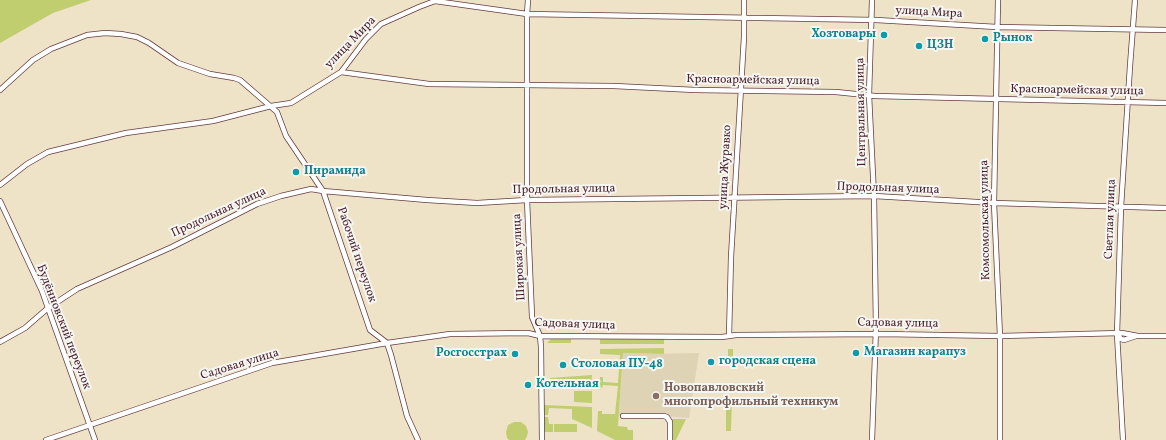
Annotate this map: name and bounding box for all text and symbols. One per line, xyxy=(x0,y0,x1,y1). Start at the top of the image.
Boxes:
street label: улица Мира xyxy=(895,4,963,22)
street label: улица Мира xyxy=(323,14,379,72)
place label: Хозтовары xyxy=(811,28,876,42)
marker: Хозтовары xyxy=(879,30,889,40)
place label: Рынок xyxy=(993,32,1032,46)
marker: Рынок xyxy=(980,34,990,44)
place label: ЦЗН xyxy=(927,39,953,53)
marker: ЦЗН xyxy=(914,41,924,51)
street label: Центральная улица xyxy=(854,57,870,167)
street label: Красноармейская улица xyxy=(686,73,820,89)
street label: Красноармейская улица xyxy=(1010,83,1144,99)
street label: улица Журавко xyxy=(717,124,735,210)
street label: Комсомольская улица xyxy=(978,160,994,280)
place label: Пирамида xyxy=(304,165,366,179)
marker: Пирамида xyxy=(291,167,301,177)
street label: Светлая улица xyxy=(1102,179,1120,259)
street label: Продольная улица xyxy=(836,180,940,198)
street label: Продольная улица xyxy=(512,182,616,198)
street label: Продольная улица xyxy=(169,185,269,241)
street label: Рабочий переулок xyxy=(333,206,379,304)
street label: Широкая улица xyxy=(511,213,529,301)
street label: Будённовский переулок xyxy=(33,263,93,391)
street label: Садовая улица xyxy=(534,316,616,334)
street label: Садовая улица xyxy=(857,316,939,332)
street label: Садовая улица xyxy=(199,346,281,384)
place label: Магазин карапуз xyxy=(864,346,966,360)
place label: Росгосстрах xyxy=(436,347,507,361)
marker: Магазин карапуз xyxy=(851,348,861,358)
marker: Росгосстрах xyxy=(510,349,520,359)
place label: городская сцена xyxy=(719,355,816,369)
marker: городская сцена xyxy=(706,357,716,367)
place label: Столовая ПУ-48 xyxy=(571,358,663,372)
marker: Столовая ПУ-48 xyxy=(558,360,568,370)
place label: Котельная xyxy=(536,378,599,392)
marker: Котельная xyxy=(523,380,533,390)
place label: Новопавловский многопрофильный техникум xyxy=(664,382,838,410)
marker: Новопавловский многопрофильный техникум xyxy=(651,391,661,401)

